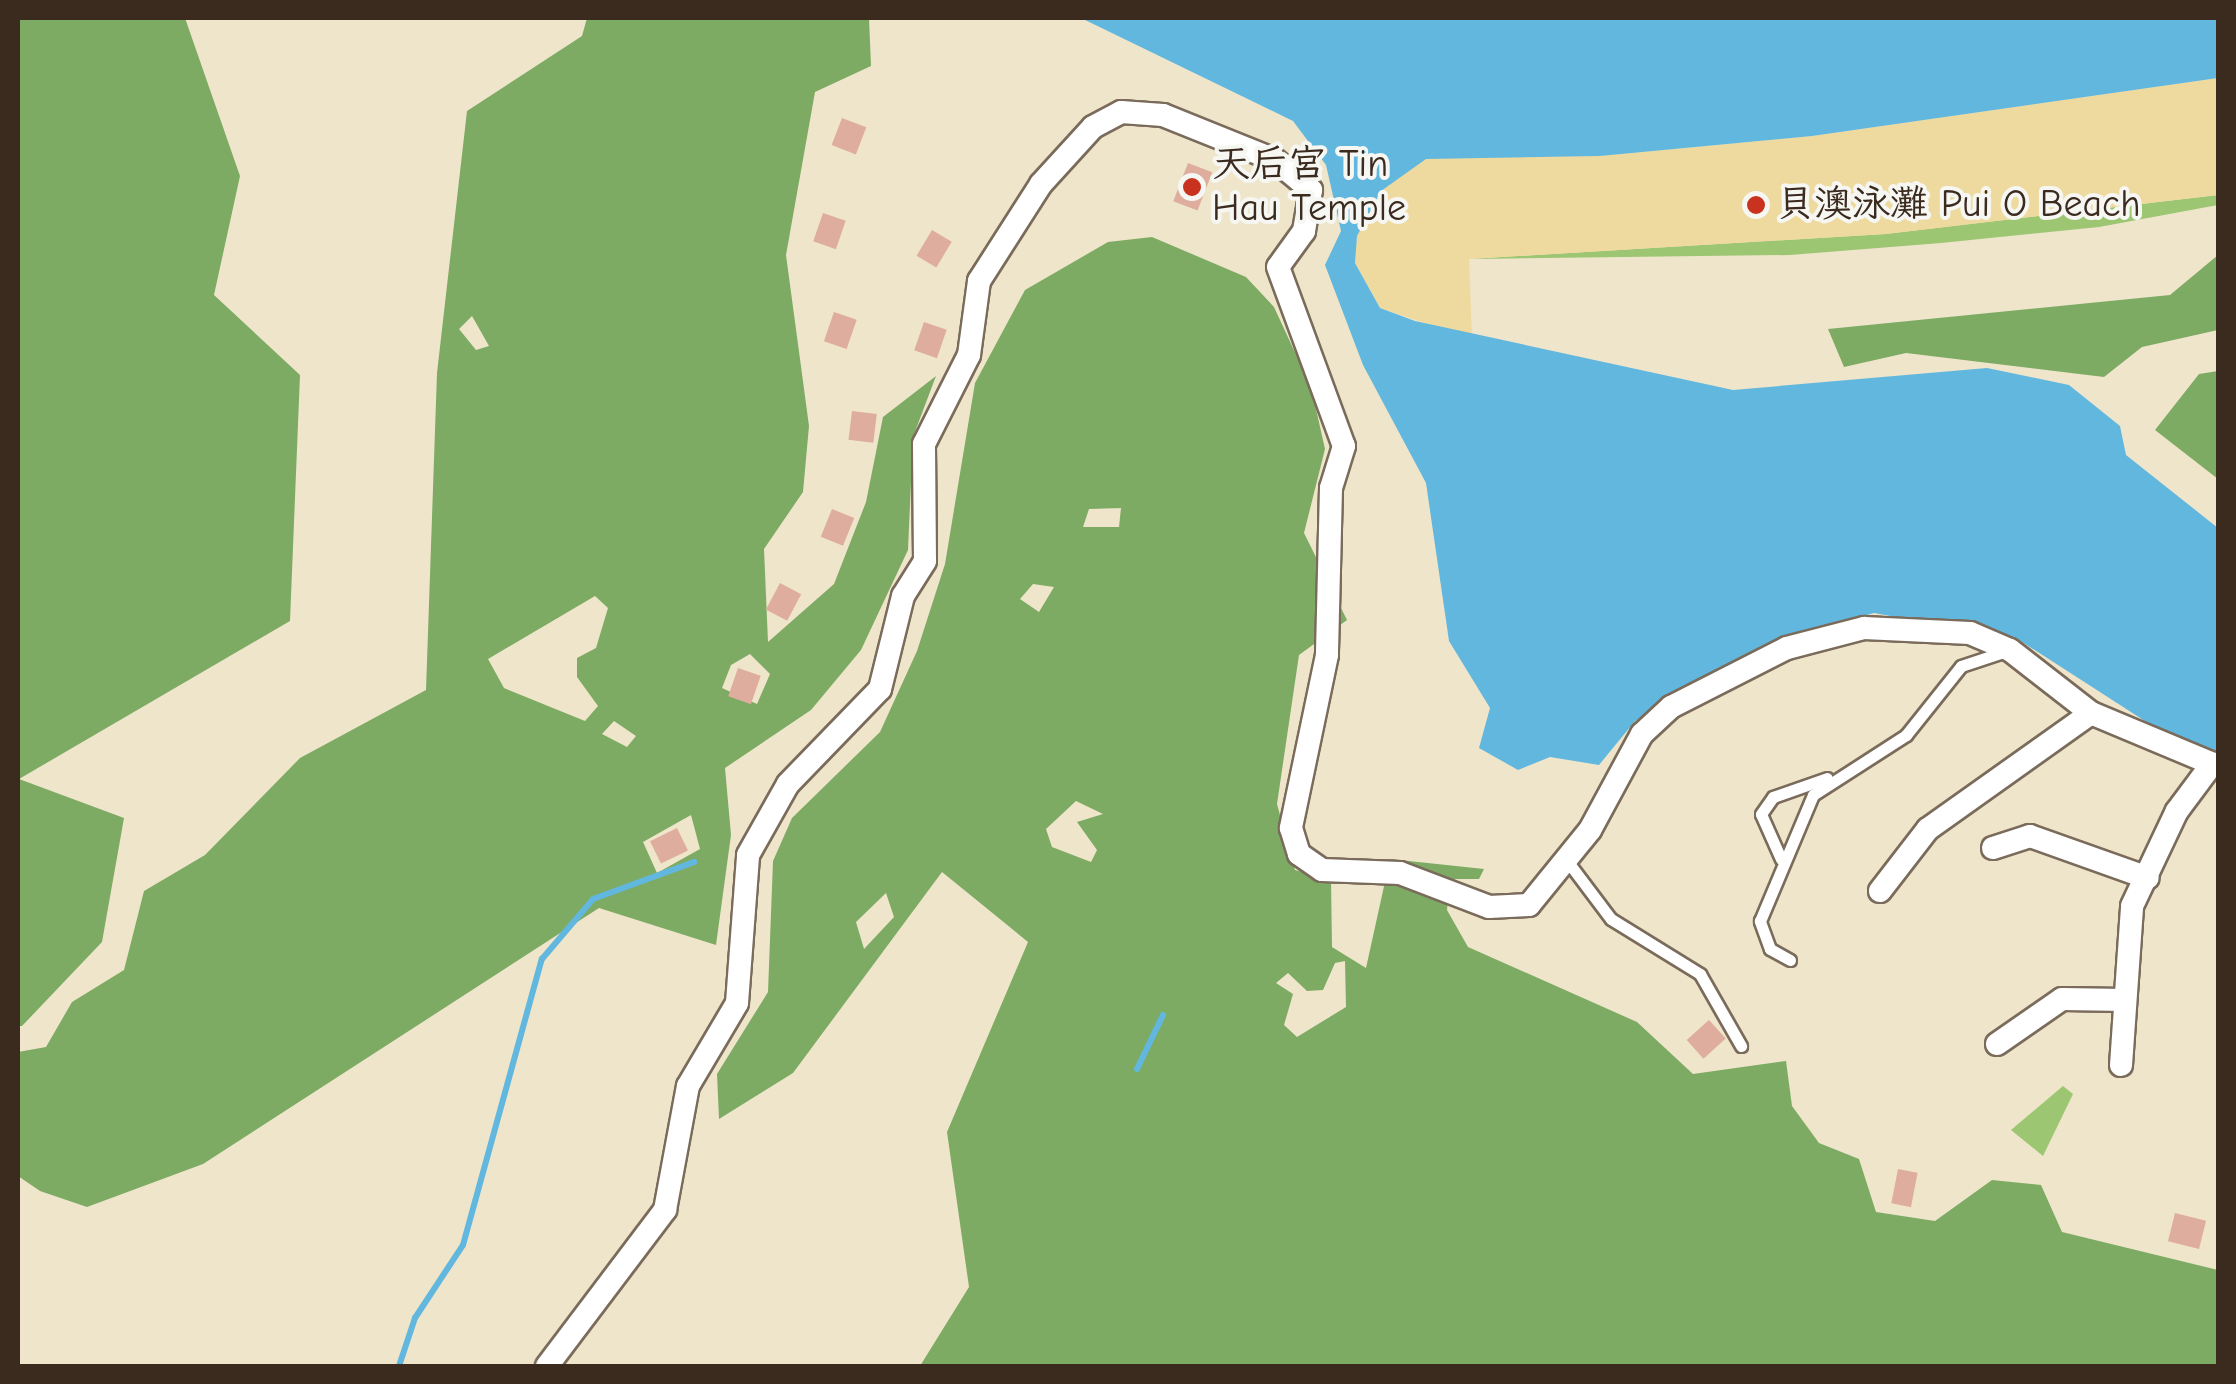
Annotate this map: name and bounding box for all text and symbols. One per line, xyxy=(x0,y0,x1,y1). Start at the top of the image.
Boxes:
place label: 天后宮 Tin Hau Temple xyxy=(1212,142,1406,232)
marker: 天后宮 Tin Hau Temple xyxy=(1181,176,1203,198)
place label: 貝澳泳灘 Pui O Beach xyxy=(1776,182,2141,228)
marker: 貝澳泳灘 Pui O Beach xyxy=(1745,194,1767,216)

